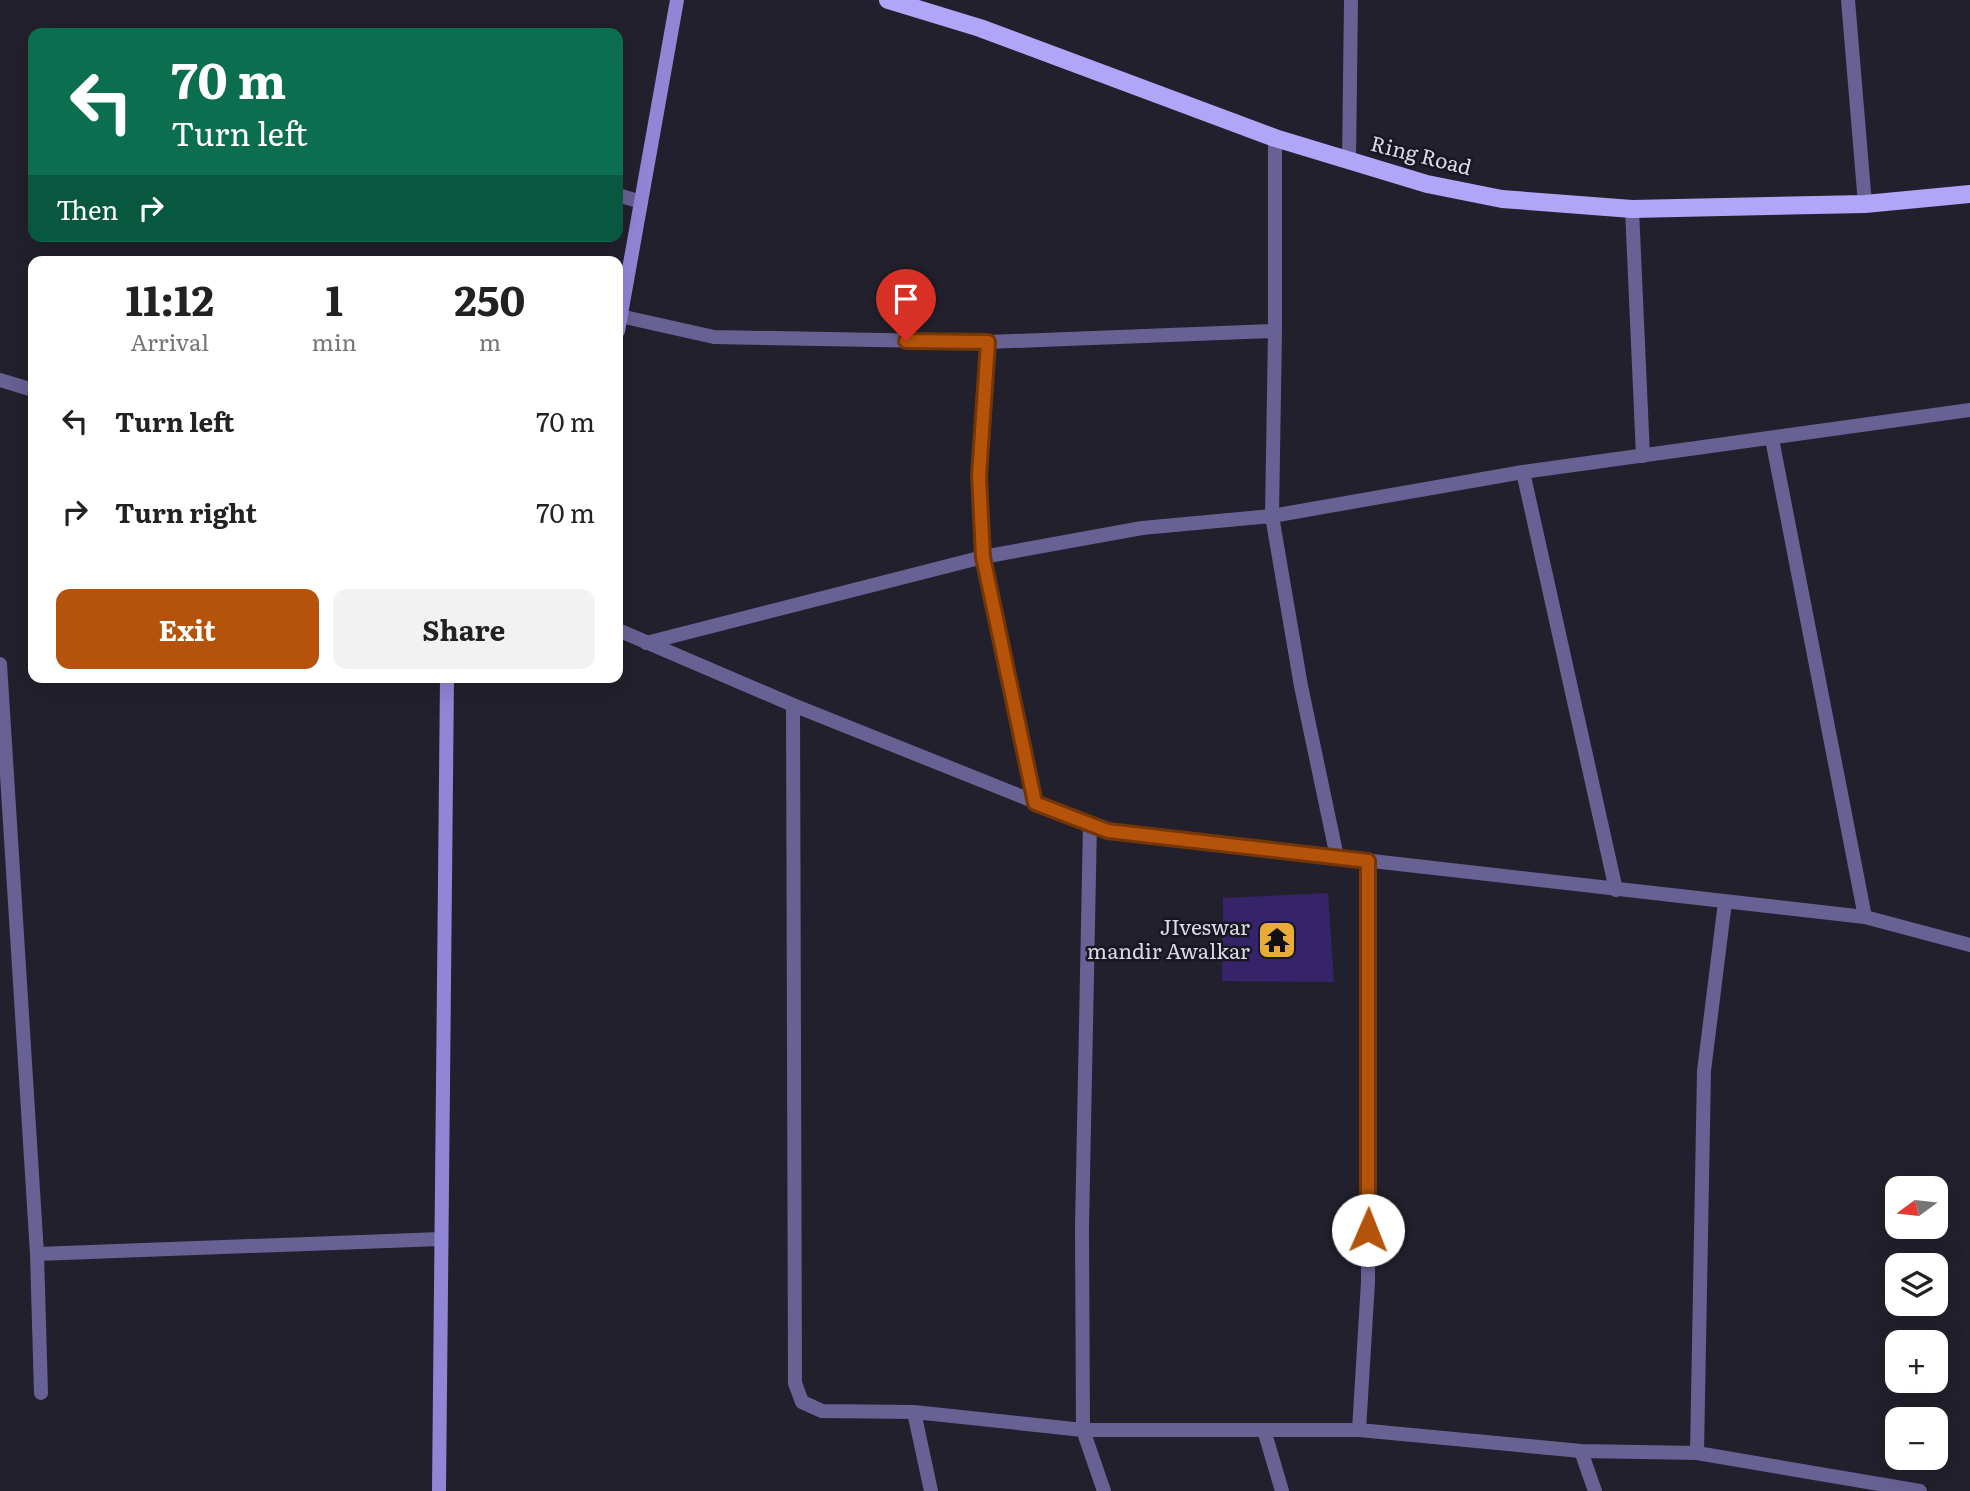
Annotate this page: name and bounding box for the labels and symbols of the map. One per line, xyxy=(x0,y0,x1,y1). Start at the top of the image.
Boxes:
street label: Ring Road xyxy=(1368,126,1475,181)
pin xyxy=(876,269,936,341)
place label: JIveswar mandir Awalkar xyxy=(1087,910,1250,965)
temple icon: JIveswar mandir Awalkar xyxy=(1256,919,1298,961)
north arrow xyxy=(1885,1176,1948,1239)
position arrow xyxy=(1331,1193,1405,1267)

